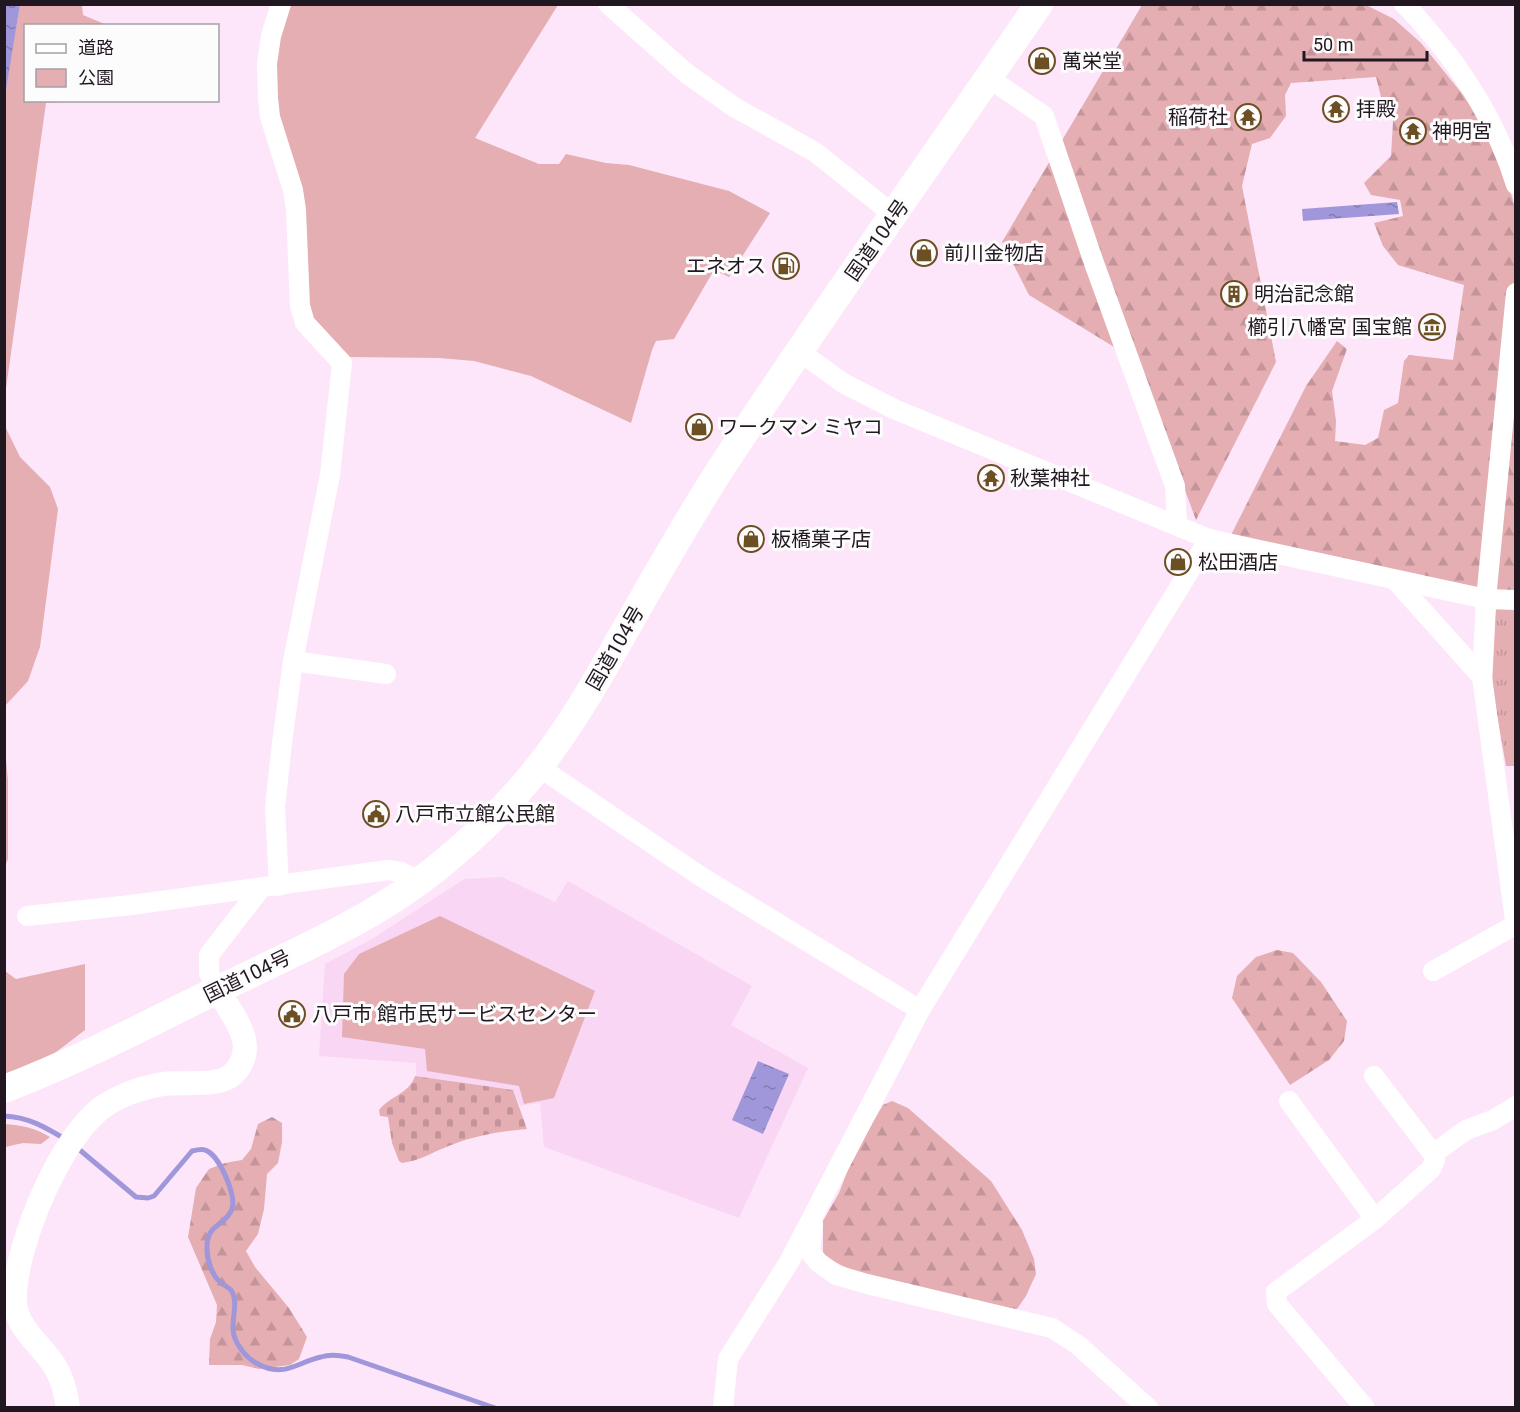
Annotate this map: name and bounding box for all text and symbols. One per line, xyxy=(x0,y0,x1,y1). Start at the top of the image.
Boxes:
legend xyxy=(24,24,219,102)
scale bar xyxy=(1304,24,1427,62)
text: 50 m xyxy=(1313,34,1353,55)
text: 道路 xyxy=(78,37,114,58)
shop icon: 萬栄堂 xyxy=(1027,46,1057,76)
place label: 萬栄堂 xyxy=(1062,49,1122,73)
text: 公園 xyxy=(78,67,114,88)
temple icon: 拝殿 xyxy=(1321,94,1351,124)
place label: 拝殿 xyxy=(1356,97,1396,121)
temple icon: 稲荷社 xyxy=(1233,102,1263,132)
place label: 稲荷社 xyxy=(1168,105,1228,129)
temple icon: 神明宮 xyxy=(1398,116,1428,146)
place label: 神明宮 xyxy=(1432,119,1492,143)
street label: 国道104号 xyxy=(840,195,914,285)
shop icon: 前川金物店 xyxy=(909,238,939,268)
place label: 前川金物店 xyxy=(944,241,1044,265)
fuel station icon: エネオス xyxy=(771,251,801,281)
place label: エネオス xyxy=(686,254,766,278)
building icon: 明治記念館 xyxy=(1219,279,1249,309)
place label: 明治記念館 xyxy=(1254,282,1354,306)
museum icon: 櫛引八幡宮 国宝館 xyxy=(1417,312,1447,342)
place label: 櫛引八幡宮 国宝館 xyxy=(1247,315,1412,339)
shop icon: ワークマン ミヤコ xyxy=(684,412,714,442)
place label: ワークマン ミヤコ xyxy=(718,415,883,439)
temple icon: 秋葉神社 xyxy=(976,463,1006,493)
place label: 秋葉神社 xyxy=(1010,466,1090,490)
shop icon: 板橋菓子店 xyxy=(736,524,766,554)
place label: 板橋菓子店 xyxy=(771,527,871,551)
shop icon: 松田酒店 xyxy=(1163,547,1193,577)
place label: 松田酒店 xyxy=(1198,550,1278,574)
street label: 国道104号 xyxy=(581,601,649,695)
public building icon: 八戸市立館公民館 xyxy=(361,799,391,829)
place label: 八戸市立館公民館 xyxy=(395,802,555,826)
street label: 国道104号 xyxy=(200,945,294,1007)
public building icon: 八戸市 館市民サービスセンター xyxy=(277,999,307,1029)
place label: 八戸市 館市民サービスセンター xyxy=(312,1002,597,1026)

